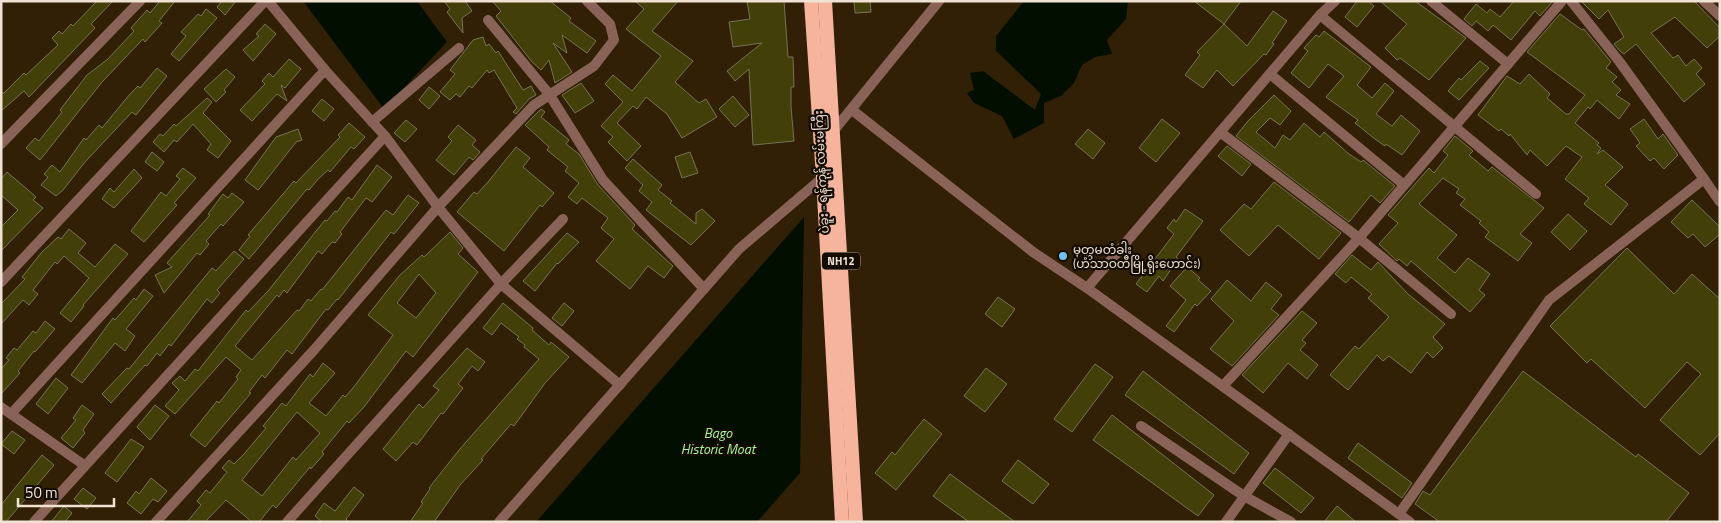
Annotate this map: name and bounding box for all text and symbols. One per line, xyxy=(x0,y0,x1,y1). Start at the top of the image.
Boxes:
street label: ပဲခူး - ရန်ကုန် လမ်းမကြီး xyxy=(808,110,835,234)
place label: မုတ္တမတံခါး (ဟံသာဝတီမြို့ရိုးဟောင်း) xyxy=(1073,240,1201,274)
marker: မုတ္တမတံခါး (ဟံသာဝတီမြို့ရိုးဟောင်း) xyxy=(1057,250,1069,262)
road number: NH12 xyxy=(822,252,860,270)
water label: Bago Historic Moat xyxy=(681,422,757,459)
scale bar xyxy=(18,476,114,508)
text: 50 m xyxy=(25,481,58,504)

